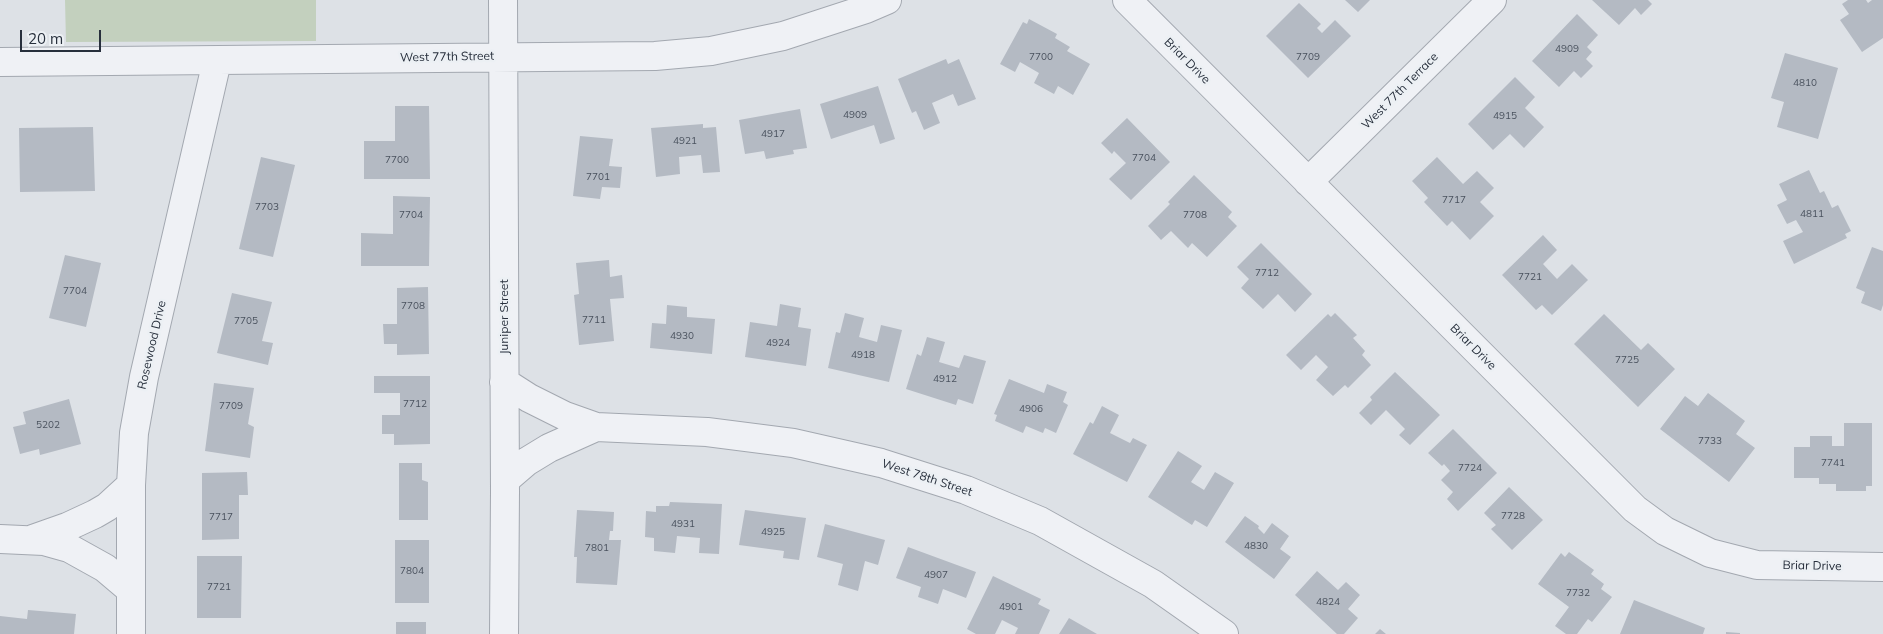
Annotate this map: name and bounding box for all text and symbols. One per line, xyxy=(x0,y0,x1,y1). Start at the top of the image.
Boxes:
scale bar xyxy=(22,20,104,52)
text: 20 m xyxy=(28,29,63,48)
street label: Briar Drive xyxy=(1161,35,1213,87)
house number: 4909 xyxy=(1555,43,1579,55)
street label: West 77th Street xyxy=(400,49,494,65)
street label: West 77th Terrace xyxy=(1359,50,1441,132)
house number: 7700 xyxy=(1029,51,1053,63)
house number: 7709 xyxy=(1296,51,1320,63)
house number: 4810 xyxy=(1793,77,1817,89)
house number: 4909 xyxy=(843,109,867,121)
house number: 4915 xyxy=(1493,110,1517,122)
house number: 4917 xyxy=(761,128,785,140)
house number: 4921 xyxy=(673,135,697,147)
house number: 7704 xyxy=(1132,152,1156,164)
house number: 7700 xyxy=(385,154,409,166)
house number: 7701 xyxy=(586,171,610,183)
house number: 7717 xyxy=(1442,194,1466,206)
house number: 7703 xyxy=(255,201,279,213)
house number: 4811 xyxy=(1800,208,1824,220)
house number: 7704 xyxy=(399,209,423,221)
house number: 7708 xyxy=(1183,209,1207,221)
house number: 7712 xyxy=(1255,267,1279,279)
house number: 7721 xyxy=(1518,271,1542,283)
street label: Juniper Street xyxy=(497,279,511,355)
house number: 7704 xyxy=(63,285,87,297)
street label: Rosewood Drive xyxy=(135,299,169,391)
house number: 7708 xyxy=(401,300,425,312)
house number: 7711 xyxy=(582,314,606,326)
house number: 7705 xyxy=(234,315,258,327)
street label: Briar Drive xyxy=(1447,321,1499,373)
house number: 4930 xyxy=(670,330,694,342)
house number: 4924 xyxy=(766,337,790,349)
house number: 4918 xyxy=(851,349,875,361)
house number: 7725 xyxy=(1615,354,1639,366)
house number: 4912 xyxy=(933,373,957,385)
house number: 7712 xyxy=(403,398,427,410)
house number: 7709 xyxy=(219,400,243,412)
house number: 4906 xyxy=(1019,403,1043,415)
house number: 5202 xyxy=(36,419,60,431)
house number: 7733 xyxy=(1698,435,1722,447)
street label: West 78th Street xyxy=(880,457,974,499)
house number: 7741 xyxy=(1821,457,1845,469)
house number: 7724 xyxy=(1458,462,1482,474)
house number: 7728 xyxy=(1501,510,1525,522)
house number: 7717 xyxy=(209,511,233,523)
house number: 4931 xyxy=(671,518,695,530)
house number: 4925 xyxy=(761,526,785,538)
house number: 4830 xyxy=(1244,540,1268,552)
house number: 7801 xyxy=(585,542,609,554)
street label: Briar Drive xyxy=(1782,558,1842,574)
house number: 7804 xyxy=(400,565,424,577)
house number: 4907 xyxy=(924,569,948,581)
house number: 7721 xyxy=(207,581,231,593)
house number: 7732 xyxy=(1566,587,1590,599)
house number: 4824 xyxy=(1316,596,1340,608)
house number: 4901 xyxy=(999,601,1023,613)

